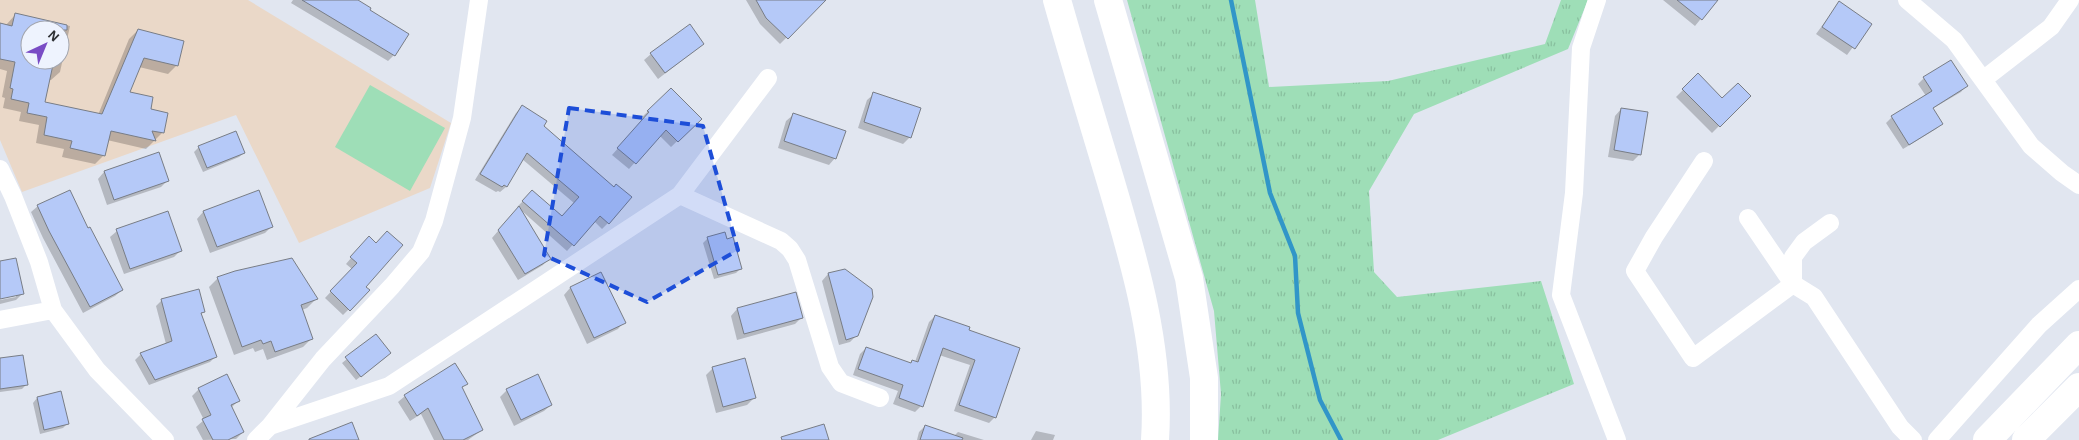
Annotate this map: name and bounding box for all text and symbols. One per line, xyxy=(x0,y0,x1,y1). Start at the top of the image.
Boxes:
north arrow xyxy=(20,20,70,70)
text: N xyxy=(45,28,62,45)

